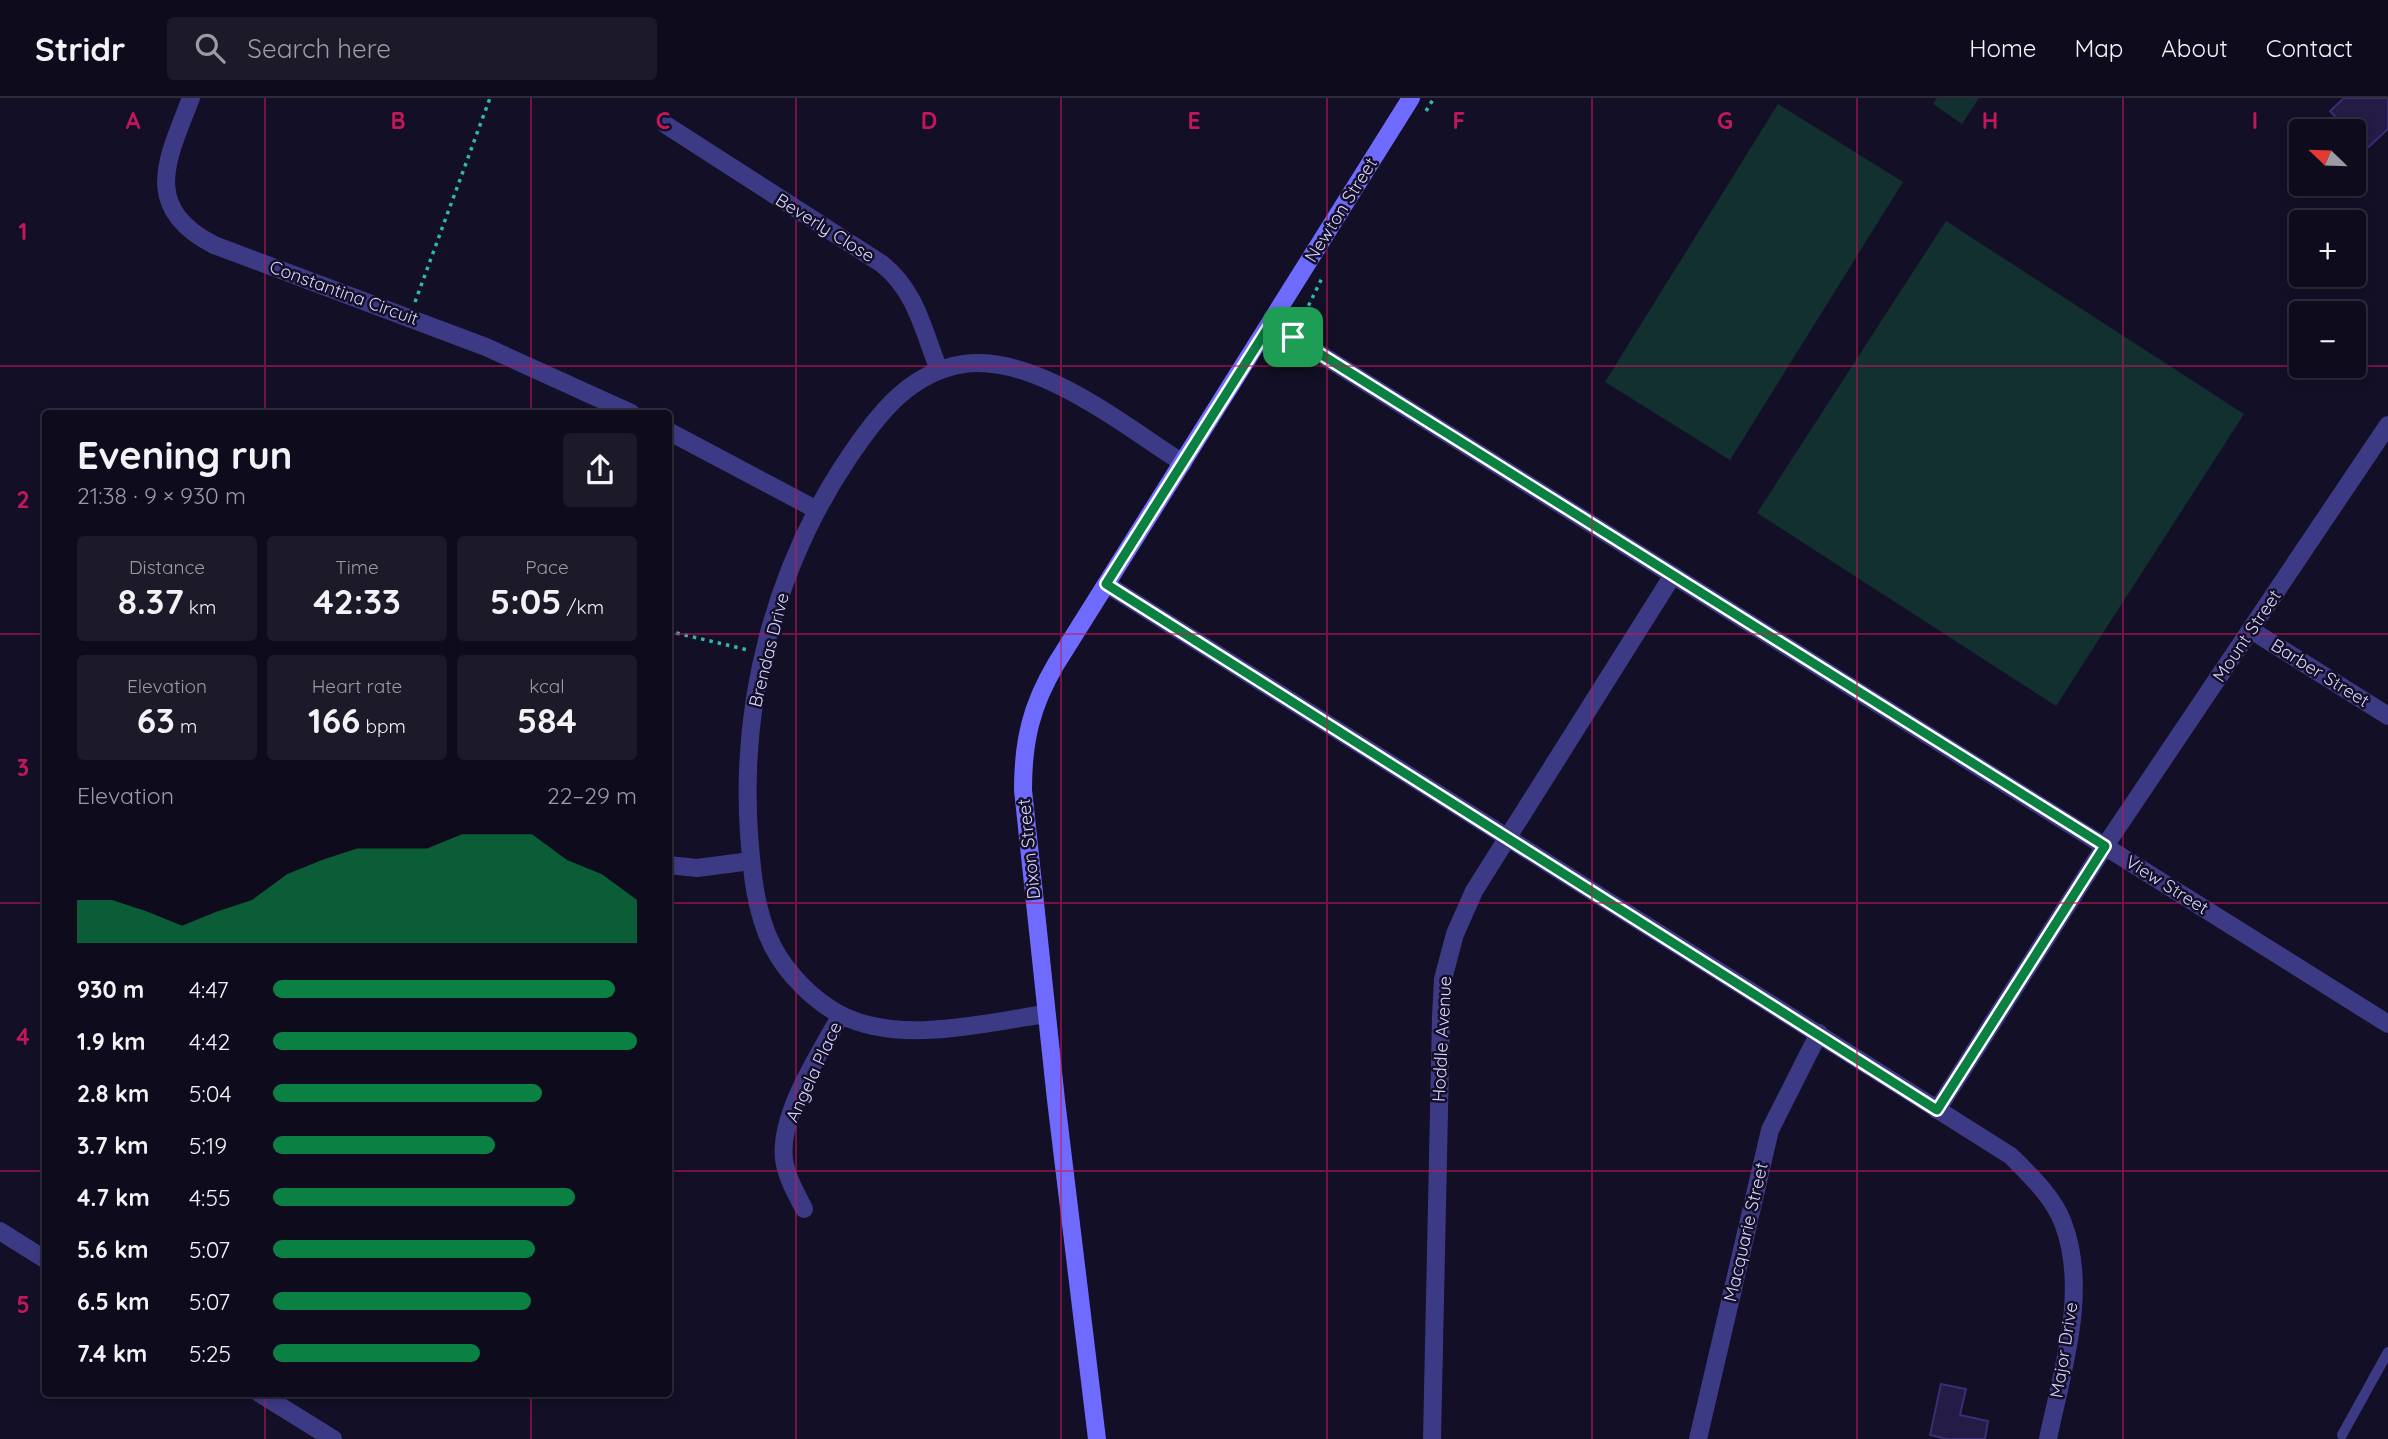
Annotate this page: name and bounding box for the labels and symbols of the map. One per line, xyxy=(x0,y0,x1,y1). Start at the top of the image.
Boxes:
text: A xyxy=(126,106,141,135)
text: B xyxy=(390,106,406,135)
text: C xyxy=(656,106,670,135)
text: D xyxy=(921,106,937,135)
text: E xyxy=(1187,106,1201,135)
text: F xyxy=(1453,106,1465,135)
text: G xyxy=(1717,106,1733,135)
text: H xyxy=(1982,106,1998,135)
text: I xyxy=(2252,106,2258,135)
north arrow xyxy=(2289,119,2366,196)
street label: Newton Street xyxy=(1299,153,1382,266)
street label: Beverly Close xyxy=(771,188,879,267)
text: 1 xyxy=(19,217,27,246)
street label: Constantina Circuit xyxy=(267,255,422,330)
pin xyxy=(1263,307,1323,367)
text: 2 xyxy=(16,485,30,514)
street label: Mount Street xyxy=(2207,585,2286,686)
street label: Brendas Drive xyxy=(743,590,794,710)
street label: Barber Street xyxy=(2267,633,2374,712)
text: 3 xyxy=(17,753,29,782)
street label: Dixon Street xyxy=(1012,798,1045,900)
street label: View Street xyxy=(2121,850,2213,919)
street label: Hoddle Avenue xyxy=(1427,975,1456,1103)
street label: Angela Place xyxy=(780,1018,847,1126)
text: 4 xyxy=(16,1022,30,1051)
street label: Macquarie Street xyxy=(1718,1160,1773,1304)
text: 5 xyxy=(16,1290,30,1319)
street label: Major Drive xyxy=(2045,1300,2082,1399)

